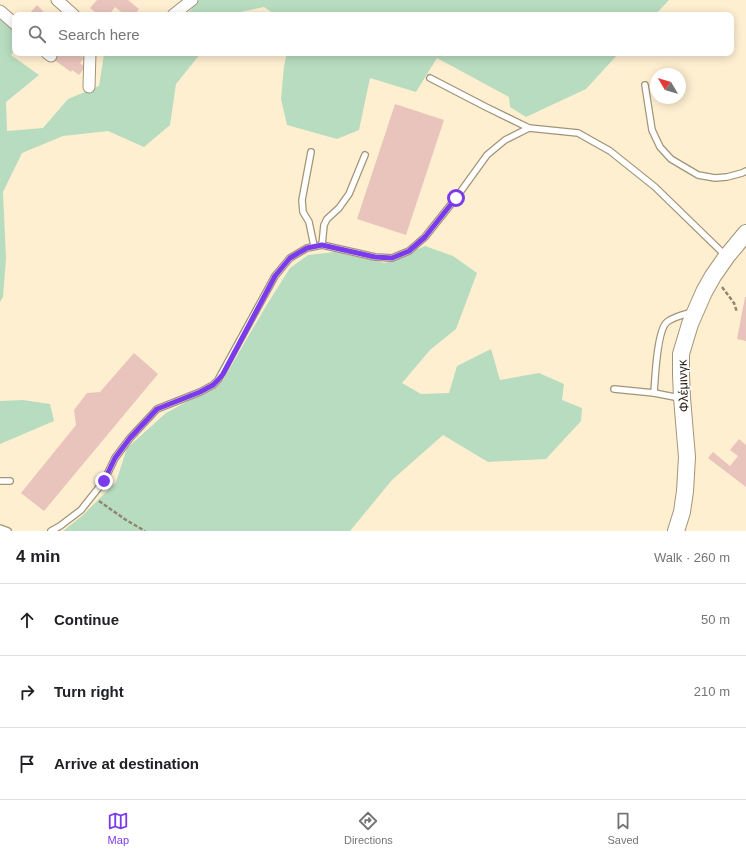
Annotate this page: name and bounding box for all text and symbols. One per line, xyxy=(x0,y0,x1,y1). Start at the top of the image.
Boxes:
search box xyxy=(12,12,734,56)
icon: search xyxy=(26,23,48,45)
text: Search here xyxy=(58,26,140,43)
north arrow xyxy=(650,68,686,104)
route start xyxy=(447,189,465,207)
street label: Φλέμινγκ xyxy=(675,359,691,413)
route end xyxy=(95,472,113,490)
text: 4 min xyxy=(16,547,60,566)
text: Walk · 260 m xyxy=(654,550,730,565)
icon: ahead xyxy=(16,609,38,631)
text: Continue xyxy=(54,611,119,628)
text: 50 m xyxy=(701,612,730,627)
icon: right xyxy=(16,681,38,703)
text: Turn right xyxy=(54,683,124,700)
text: 210 m xyxy=(694,684,730,699)
icon: arrive xyxy=(16,753,38,775)
text: Arrive at destination xyxy=(54,755,199,772)
tab: Map xyxy=(107,810,129,846)
tab: Directions xyxy=(344,810,393,846)
tab: Saved xyxy=(607,810,639,846)

